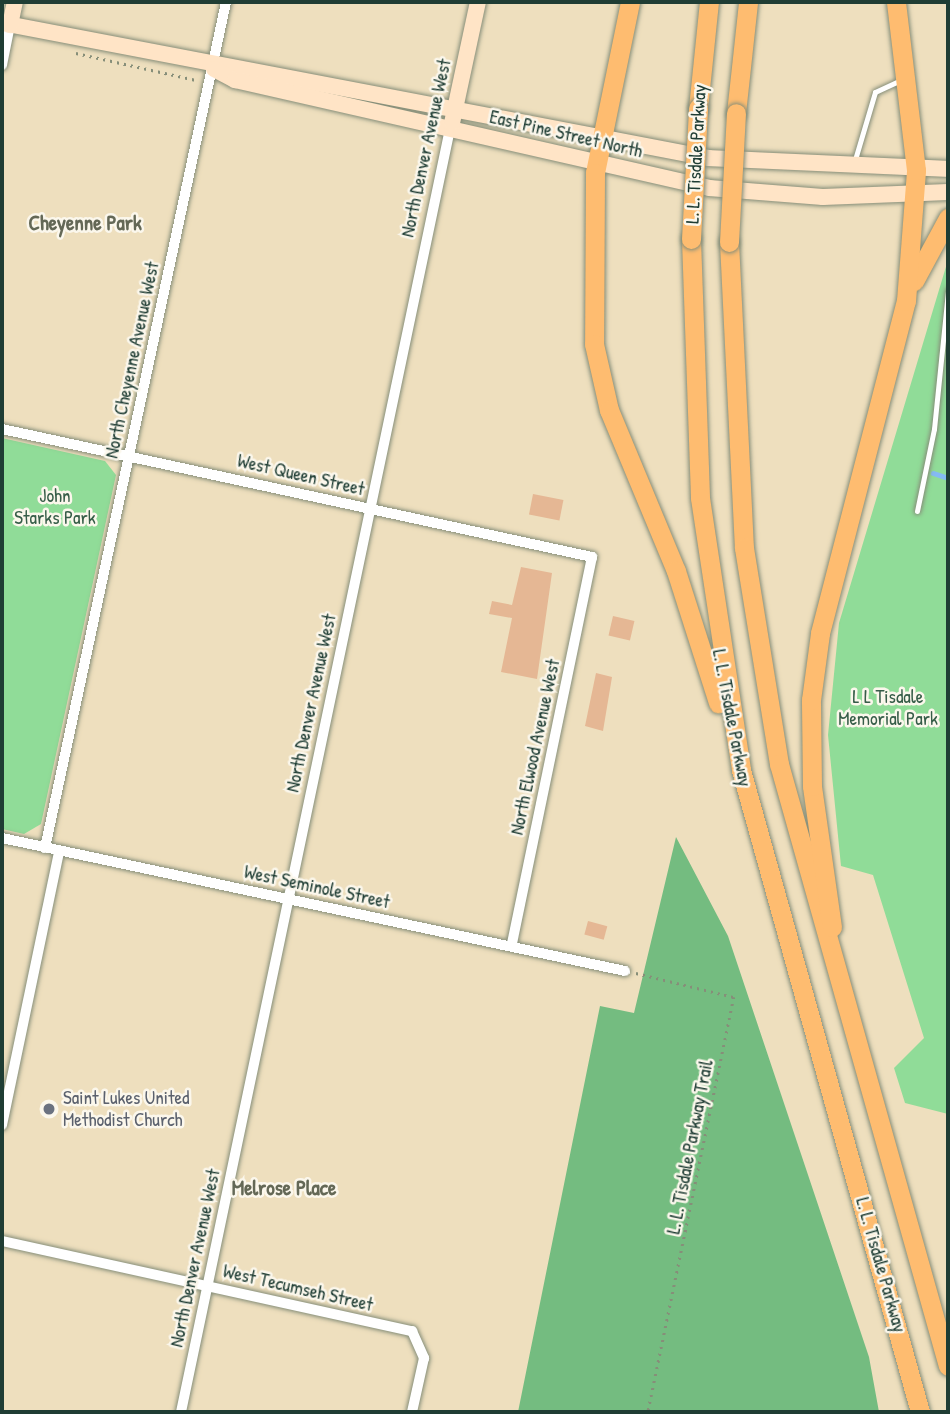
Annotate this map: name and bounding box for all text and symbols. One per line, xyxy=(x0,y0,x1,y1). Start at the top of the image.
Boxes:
street label: North Denver Avenue West xyxy=(396,57,456,239)
street label: L. L. Tisdale Parkway xyxy=(681,84,711,224)
street label: East Pine Street North xyxy=(487,105,645,163)
district label: Cheyenne Park xyxy=(28,210,142,236)
street label: North Cheyenne Avenue West xyxy=(100,260,164,460)
street label: West Queen Street xyxy=(235,449,367,501)
park label: John Starks Park xyxy=(14,485,96,529)
street label: North Denver Avenue West xyxy=(281,612,341,794)
street label: L. L. Tisdale Parkway xyxy=(708,647,756,789)
street label: North Elwood Avenue West xyxy=(505,657,565,837)
park label: L L Tisdale Memorial Park xyxy=(838,686,938,730)
street label: West Seminole Street xyxy=(242,860,392,914)
street label: L. L. Tisdale Parkway Trail xyxy=(662,1058,718,1236)
place label: Saint Lukes United Methodist Church xyxy=(63,1087,190,1131)
marker: Saint Lukes United Methodist Church xyxy=(41,1101,57,1117)
street label: North Denver Avenue West xyxy=(165,1167,225,1349)
district label: Melrose Place xyxy=(232,1175,336,1201)
street label: L. L. Tisdale Parkway xyxy=(851,1195,911,1335)
street label: West Tecumseh Street xyxy=(221,1260,375,1316)

